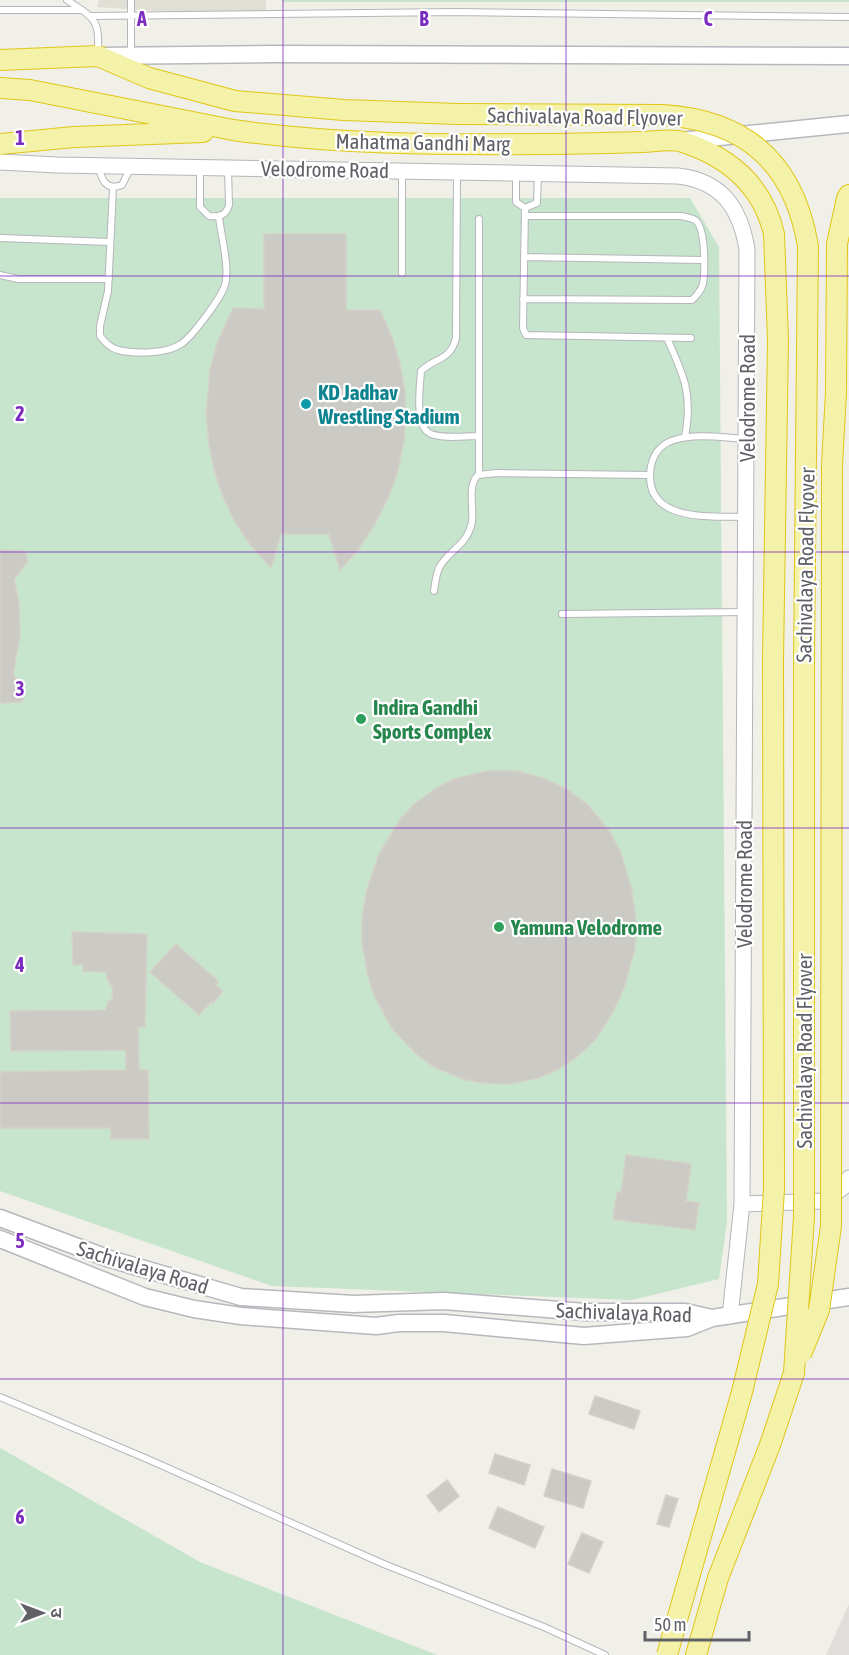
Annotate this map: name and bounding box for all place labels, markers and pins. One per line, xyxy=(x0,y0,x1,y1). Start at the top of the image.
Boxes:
place label: KD Jadhav Wrestling Stadium xyxy=(317,380,460,428)
marker: KD Jadhav Wrestling Stadium xyxy=(299,397,313,411)
place label: Indira Gandhi Sports Complex xyxy=(373,695,492,743)
marker: Indira Gandhi Sports Complex xyxy=(354,712,368,726)
place label: Yamuna Velodrome xyxy=(510,915,662,939)
marker: Yamuna Velodrome xyxy=(492,920,506,934)

